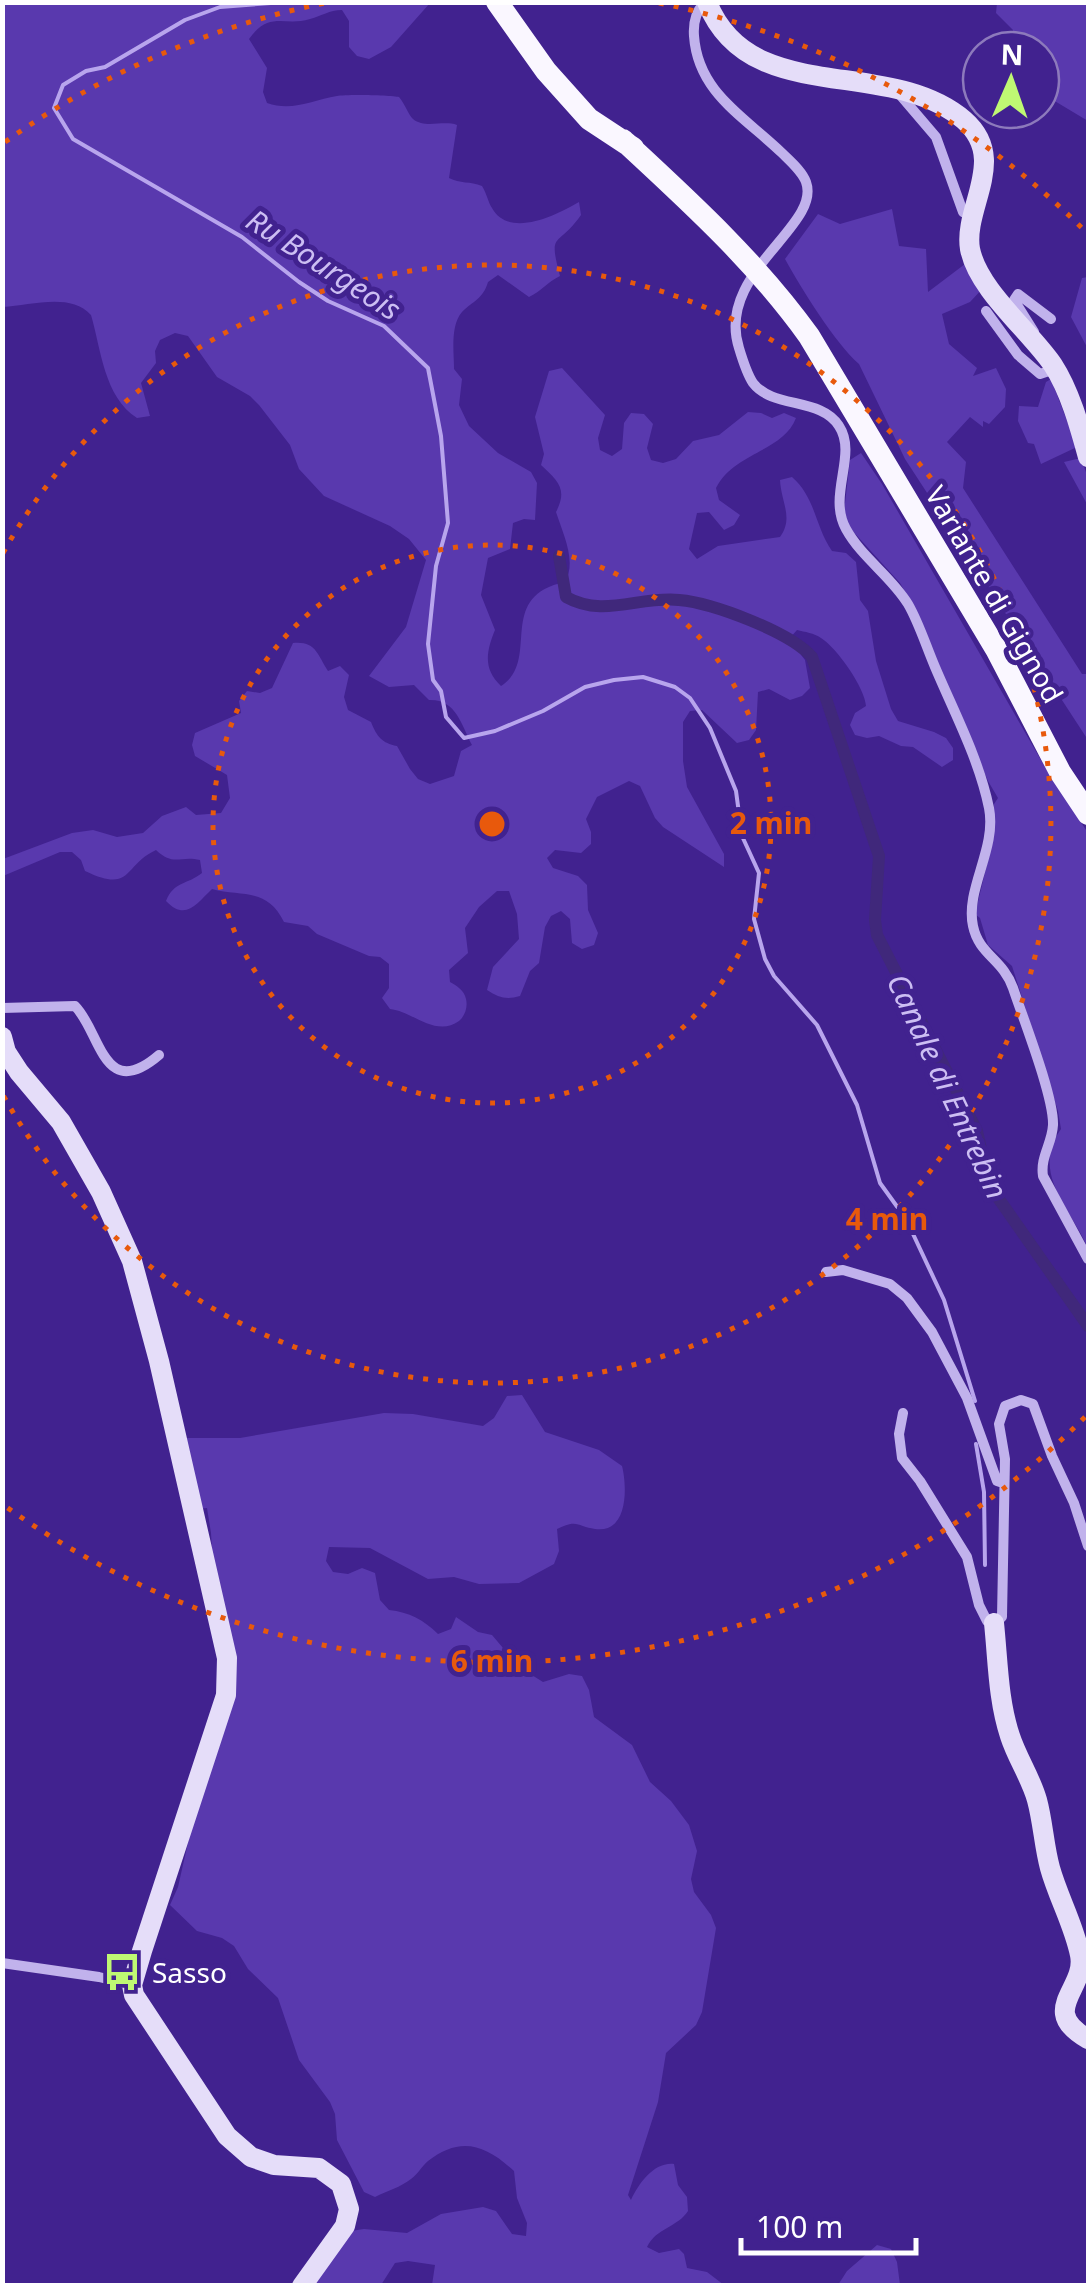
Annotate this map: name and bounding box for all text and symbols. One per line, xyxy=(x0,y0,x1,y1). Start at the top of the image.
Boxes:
north arrow xyxy=(961,30,1061,130)
text: N xyxy=(1000,35,1024,73)
water label: Ru Bourgeois xyxy=(239,199,409,329)
street label: Variante di Gignod xyxy=(917,478,1073,710)
text: 2 min xyxy=(730,802,812,843)
centre of rings xyxy=(474,806,510,842)
water label: Canale di Entrebin xyxy=(878,967,1018,1205)
text: 4 min xyxy=(846,1198,928,1239)
text: 6 min xyxy=(451,1640,533,1681)
bus stop icon: Sasso xyxy=(101,1951,143,1993)
place label: Sasso xyxy=(152,1953,227,1991)
scale bar xyxy=(741,2193,916,2255)
text: 100 m xyxy=(756,2206,843,2247)

